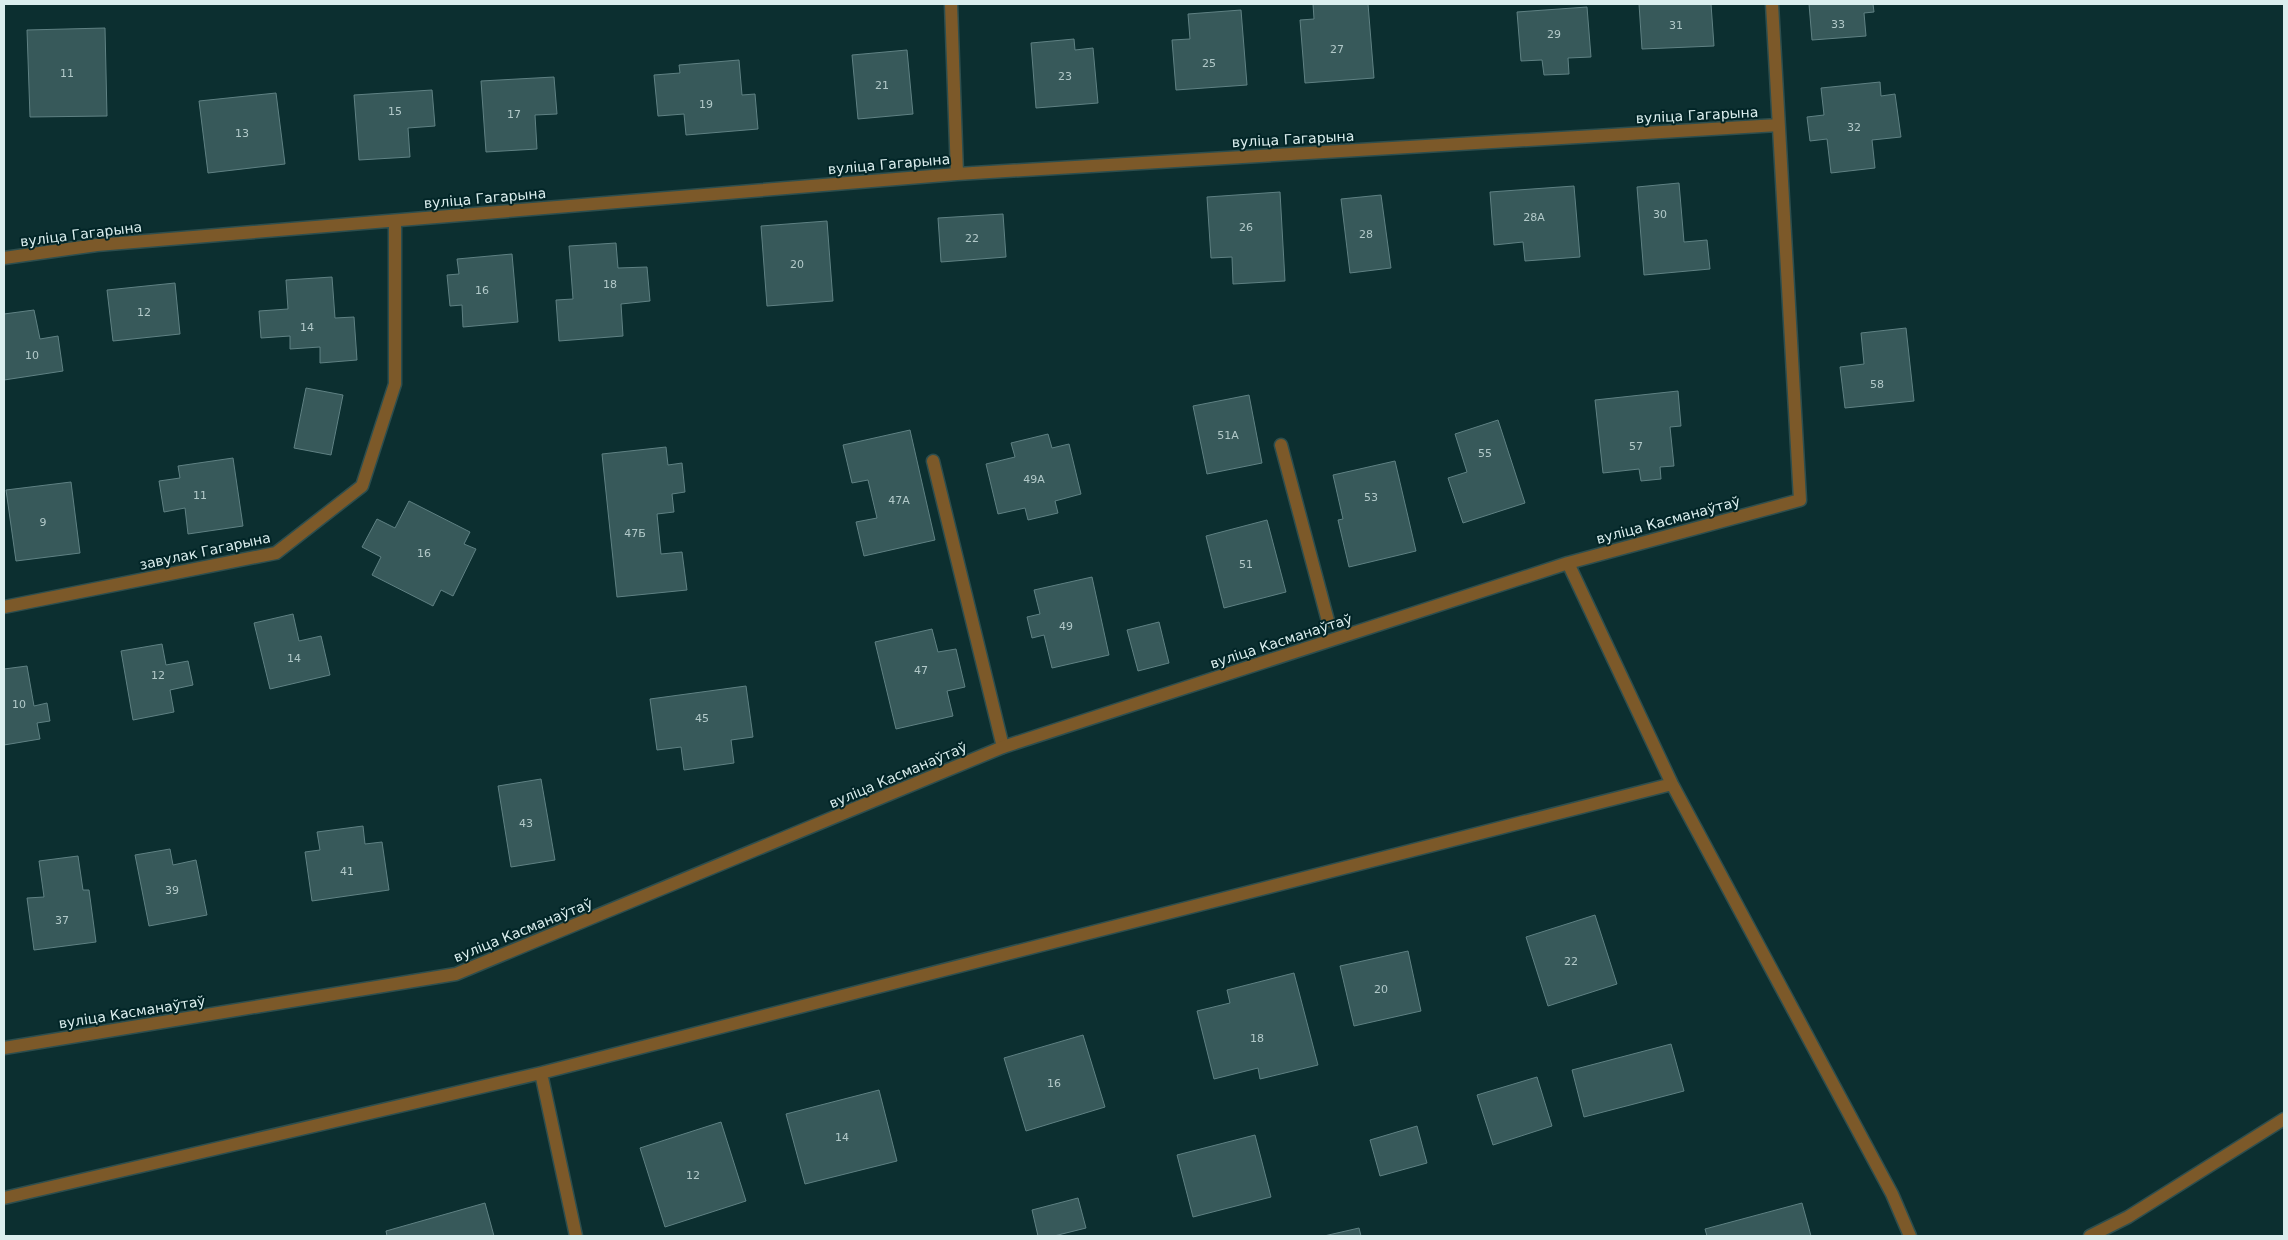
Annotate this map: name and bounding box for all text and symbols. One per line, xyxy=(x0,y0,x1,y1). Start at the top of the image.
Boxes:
house number: 33 xyxy=(1831,18,1845,31)
house number: 31 xyxy=(1669,19,1683,32)
house number: 29 xyxy=(1547,28,1561,41)
house number: 27 xyxy=(1330,43,1344,56)
house number: 25 xyxy=(1202,57,1216,70)
house number: 11 xyxy=(60,67,74,80)
house number: 23 xyxy=(1058,70,1072,83)
house number: 21 xyxy=(875,79,889,92)
house number: 19 xyxy=(699,98,713,111)
street label: вуліца Гагарына xyxy=(1635,104,1759,126)
house number: 15 xyxy=(388,105,402,118)
house number: 17 xyxy=(507,108,521,121)
house number: 32 xyxy=(1847,121,1861,134)
house number: 13 xyxy=(235,127,249,140)
street label: вуліца Гагарына xyxy=(1231,128,1355,150)
street label: вуліца Гагарына xyxy=(827,151,951,177)
street label: вуліца Гагарына xyxy=(423,185,547,211)
house number: 30 xyxy=(1653,208,1667,221)
house number: 28А xyxy=(1523,211,1545,224)
street label: вуліца Гагарына xyxy=(19,219,143,249)
house number: 26 xyxy=(1239,221,1253,234)
house number: 28 xyxy=(1359,228,1373,241)
house number: 22 xyxy=(965,232,979,245)
house number: 20 xyxy=(790,258,804,271)
house number: 18 xyxy=(603,278,617,291)
house number: 16 xyxy=(475,284,489,297)
house number: 12 xyxy=(137,306,151,319)
house number: 14 xyxy=(300,321,314,334)
house number: 10 xyxy=(25,349,39,362)
house number: 58 xyxy=(1870,378,1884,391)
house number: 51А xyxy=(1217,429,1239,442)
house number: 57 xyxy=(1629,440,1643,453)
house number: 55 xyxy=(1478,447,1492,460)
house number: 49А xyxy=(1023,473,1045,486)
house number: 11 xyxy=(193,489,207,502)
house number: 53 xyxy=(1364,491,1378,504)
street label: вуліца Касманаўтаў xyxy=(1594,493,1742,547)
house number: 47А xyxy=(888,494,910,507)
house number: 9 xyxy=(40,516,47,529)
house number: 47Б xyxy=(624,527,646,540)
street label: завулак Гагарына xyxy=(138,529,272,573)
house number: 16 xyxy=(417,547,431,560)
house number: 51 xyxy=(1239,558,1253,571)
street label: вуліца Касманаўтаў xyxy=(1208,610,1354,672)
house number: 49 xyxy=(1059,620,1073,633)
house number: 14 xyxy=(287,652,301,665)
house number: 47 xyxy=(914,664,928,677)
house number: 12 xyxy=(151,669,165,682)
house number: 10 xyxy=(12,698,26,711)
house number: 45 xyxy=(695,712,709,725)
street label: вуліца Касманаўтаў xyxy=(827,739,969,811)
house number: 43 xyxy=(519,817,533,830)
house number: 41 xyxy=(340,865,354,878)
house number: 39 xyxy=(165,884,179,897)
street label: вуліца Касманаўтаў xyxy=(451,895,595,965)
house number: 37 xyxy=(55,914,69,927)
house number: 22 xyxy=(1564,955,1578,968)
house number: 20 xyxy=(1374,983,1388,996)
street label: вуліца Касманаўтаў xyxy=(57,992,207,1032)
house number: 18 xyxy=(1250,1032,1264,1045)
house number: 16 xyxy=(1047,1077,1061,1090)
house number: 14 xyxy=(835,1131,849,1144)
house number: 12 xyxy=(686,1169,700,1182)

